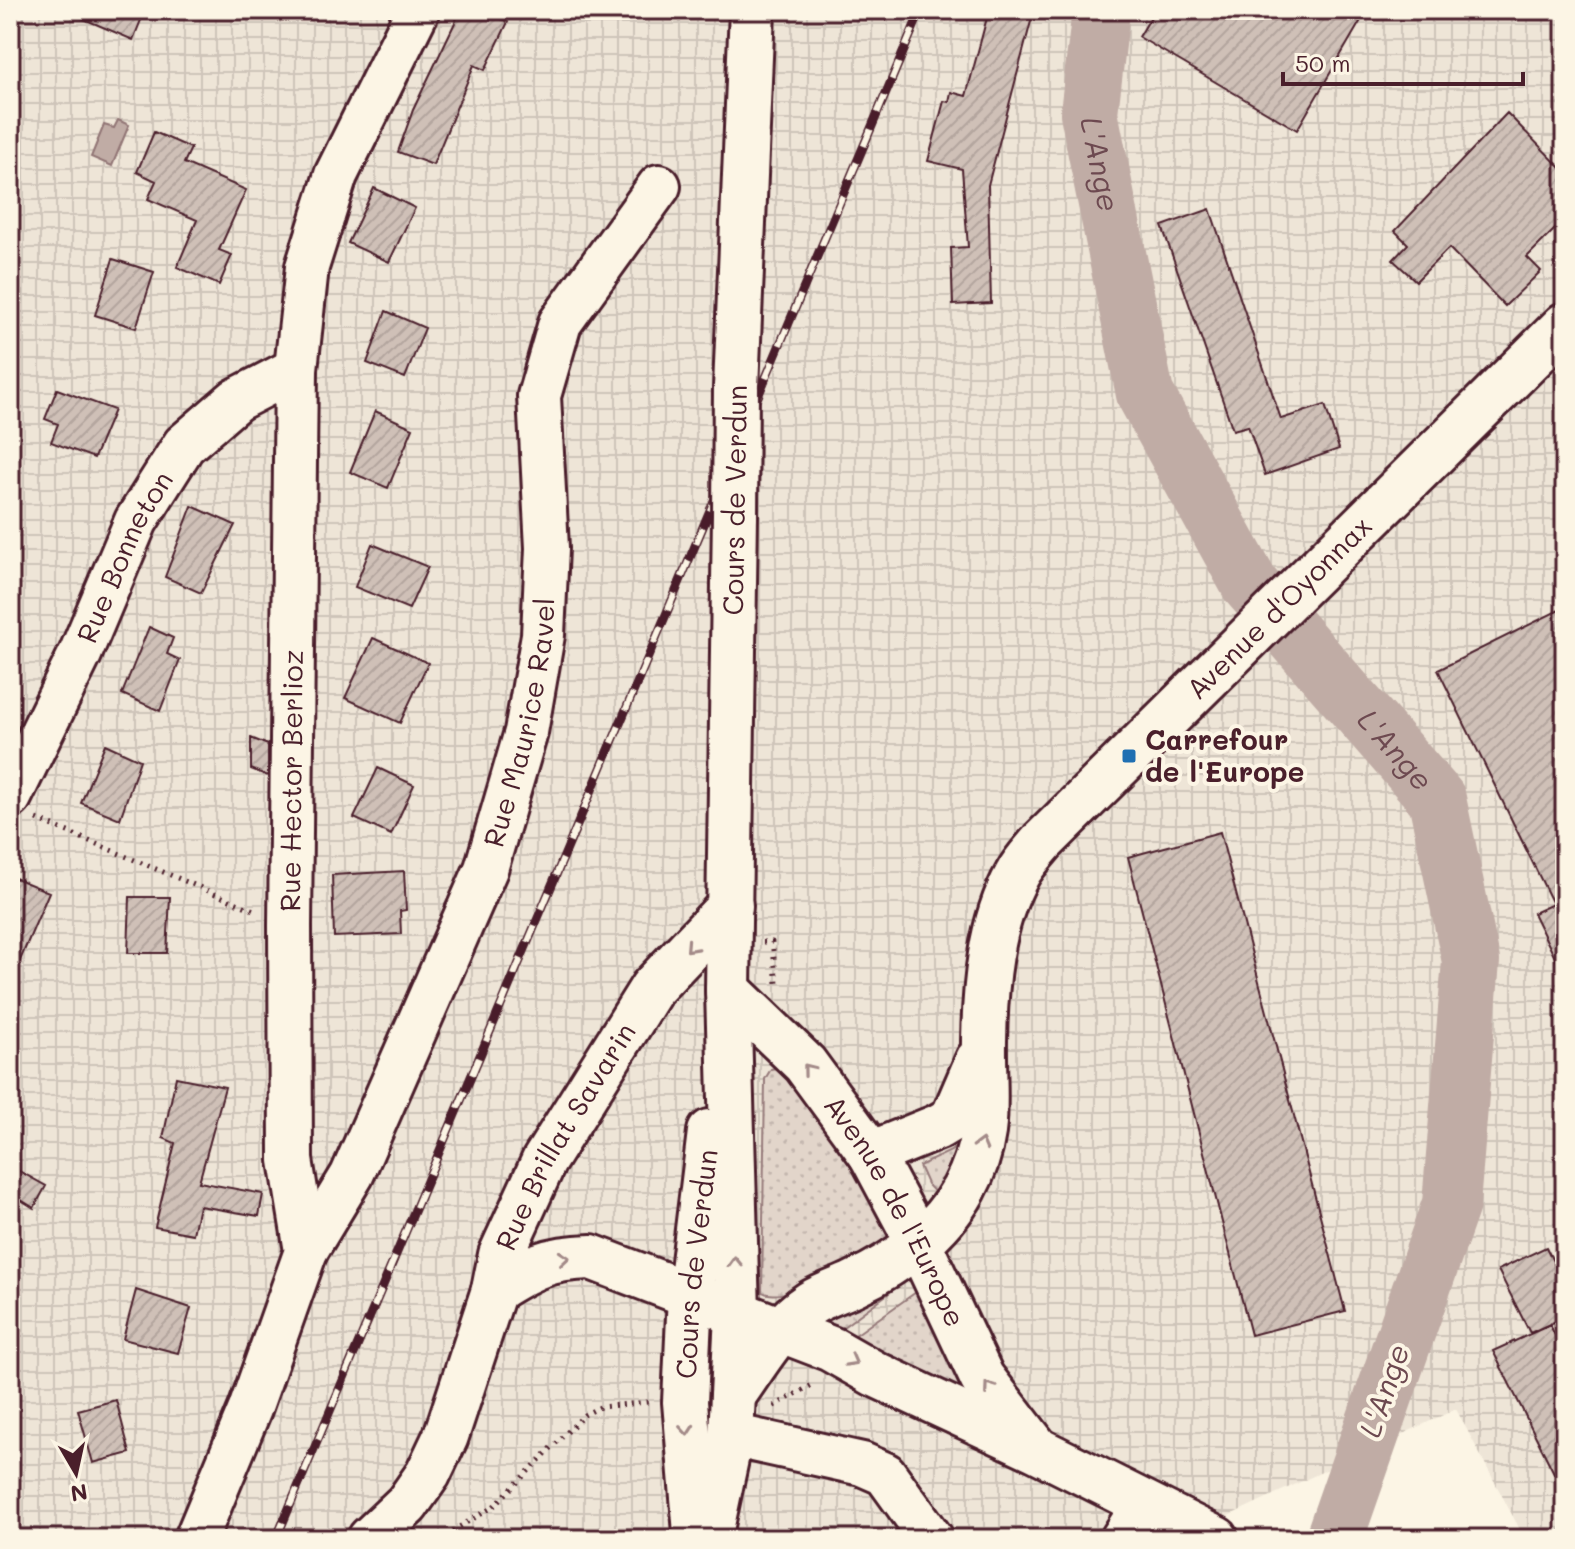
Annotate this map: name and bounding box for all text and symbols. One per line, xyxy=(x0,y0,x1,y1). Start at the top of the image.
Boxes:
scale bar xyxy=(1283,36,1523,86)
text: 50 m xyxy=(1295,47,1351,78)
water label: L'Ange xyxy=(1072,113,1130,215)
street label: Cours de Verdun xyxy=(714,384,754,616)
street label: Rue Bonneton xyxy=(68,464,180,648)
street label: Avenue d'Oyonnax xyxy=(1178,508,1379,706)
street label: Rue Maurice Ravel xyxy=(474,597,562,851)
street label: Rue Hector Berlioz xyxy=(271,649,310,912)
water label: L'Ange xyxy=(1350,700,1443,798)
place label: Carrefour de l'Europe xyxy=(1145,721,1304,789)
marker: Carrefour de l'Europe xyxy=(1120,747,1138,765)
one-way arrow xyxy=(686,938,701,952)
street label: Rue Brillat Savarin xyxy=(487,1015,643,1256)
one-way arrow xyxy=(803,1064,818,1078)
street label: Avenue de l'Europe xyxy=(817,1088,974,1332)
one-way arrow xyxy=(972,1138,989,1152)
street label: Cours de Verdun xyxy=(667,1147,725,1380)
one-way arrow xyxy=(558,1250,571,1267)
one-way arrow xyxy=(727,1255,744,1268)
water label: L'Ange xyxy=(1349,1339,1418,1442)
one-way arrow xyxy=(843,1351,858,1367)
one-way arrow xyxy=(985,1381,999,1396)
one-way arrow xyxy=(678,1424,695,1437)
north arrow xyxy=(36,1433,116,1513)
text: N xyxy=(69,1478,90,1509)

